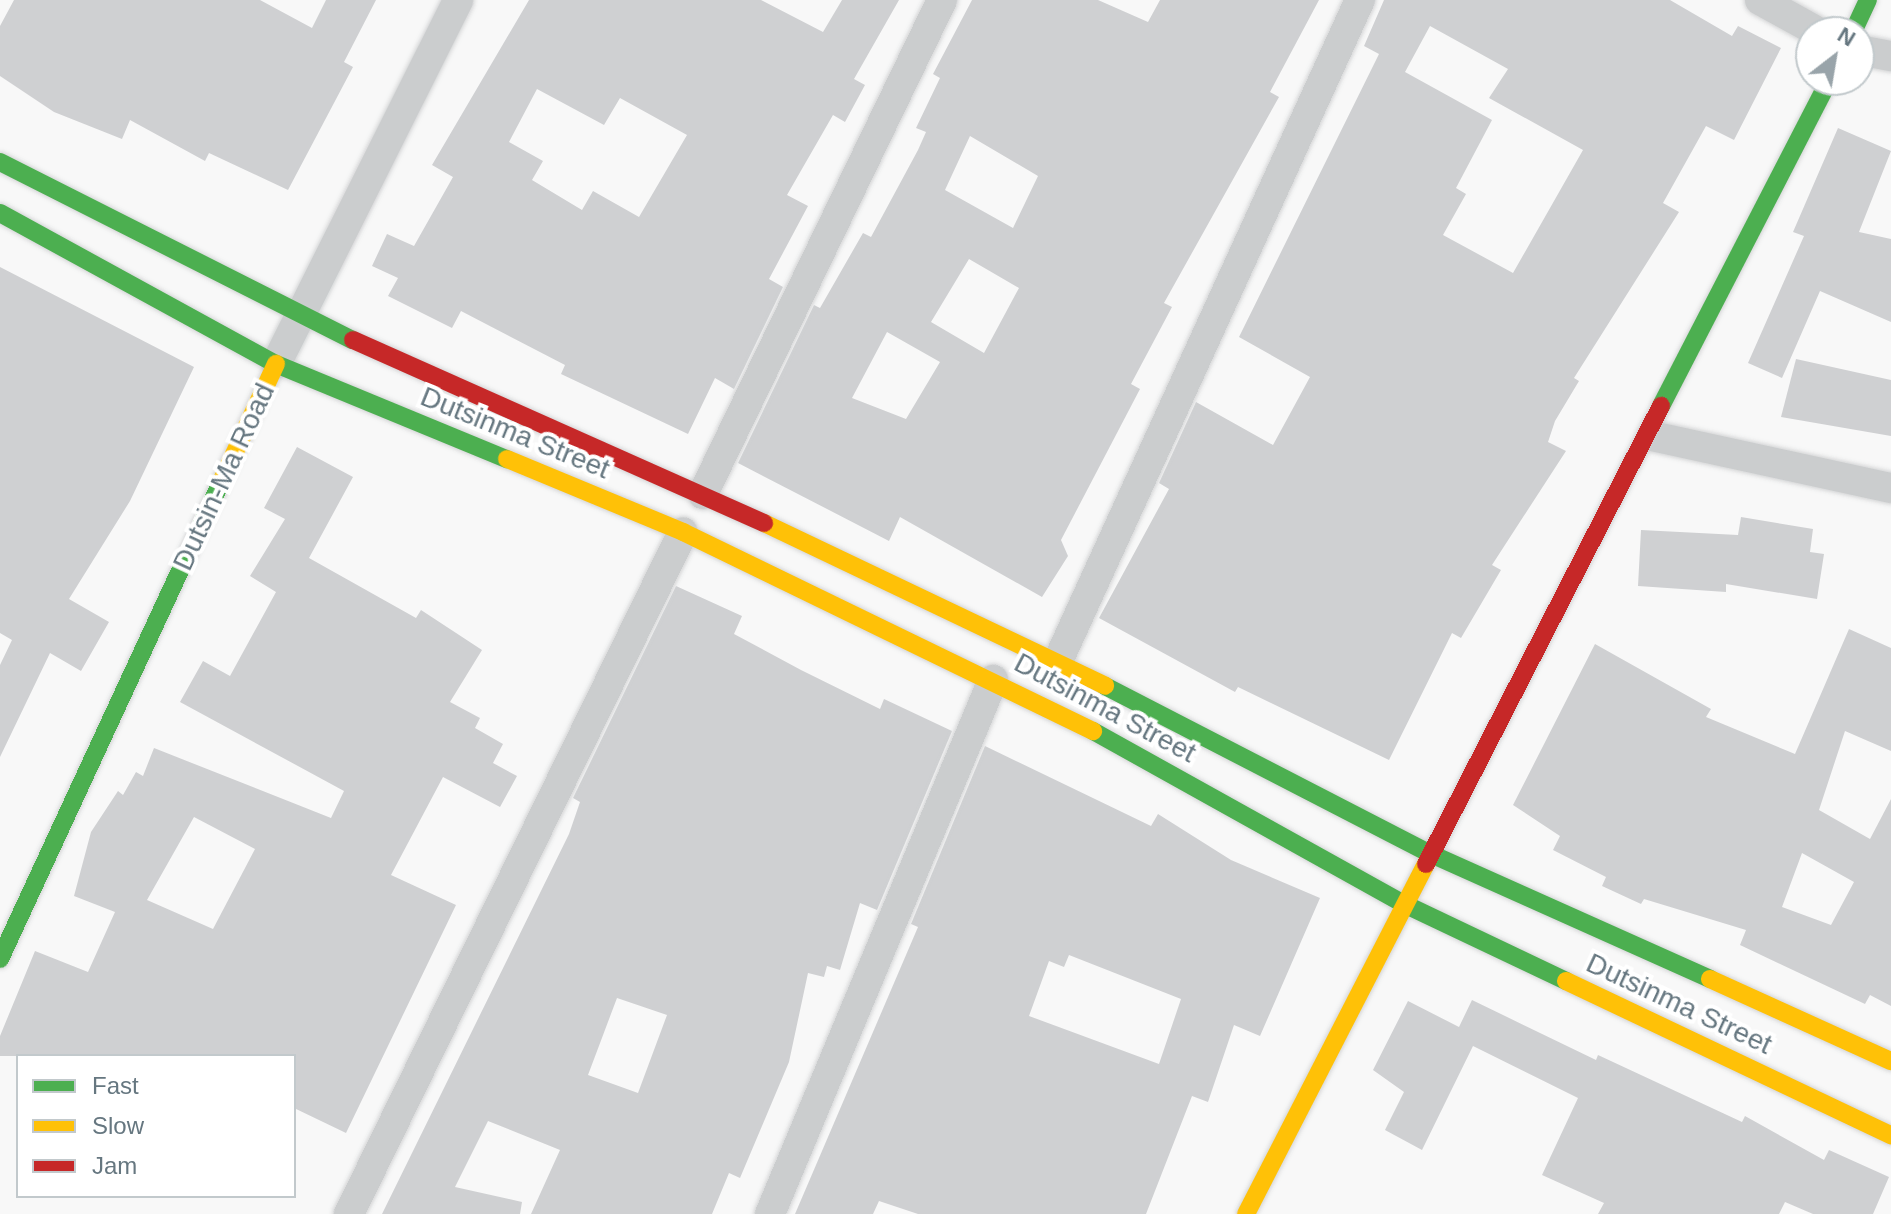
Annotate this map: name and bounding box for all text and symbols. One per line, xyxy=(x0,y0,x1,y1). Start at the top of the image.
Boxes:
north arrow xyxy=(1795,16,1875,96)
text: N xyxy=(1833,22,1860,52)
street label: Dutsin-Ma Road xyxy=(166,378,282,576)
street label: Dutsinma Street xyxy=(416,380,614,486)
street label: Dutsinma Street xyxy=(1008,646,1202,770)
street label: Dutsinma Street xyxy=(1581,946,1777,1062)
legend xyxy=(16,1054,296,1198)
text: Fast xyxy=(92,1072,139,1099)
text: Slow xyxy=(92,1112,144,1139)
text: Jam xyxy=(92,1152,137,1179)

